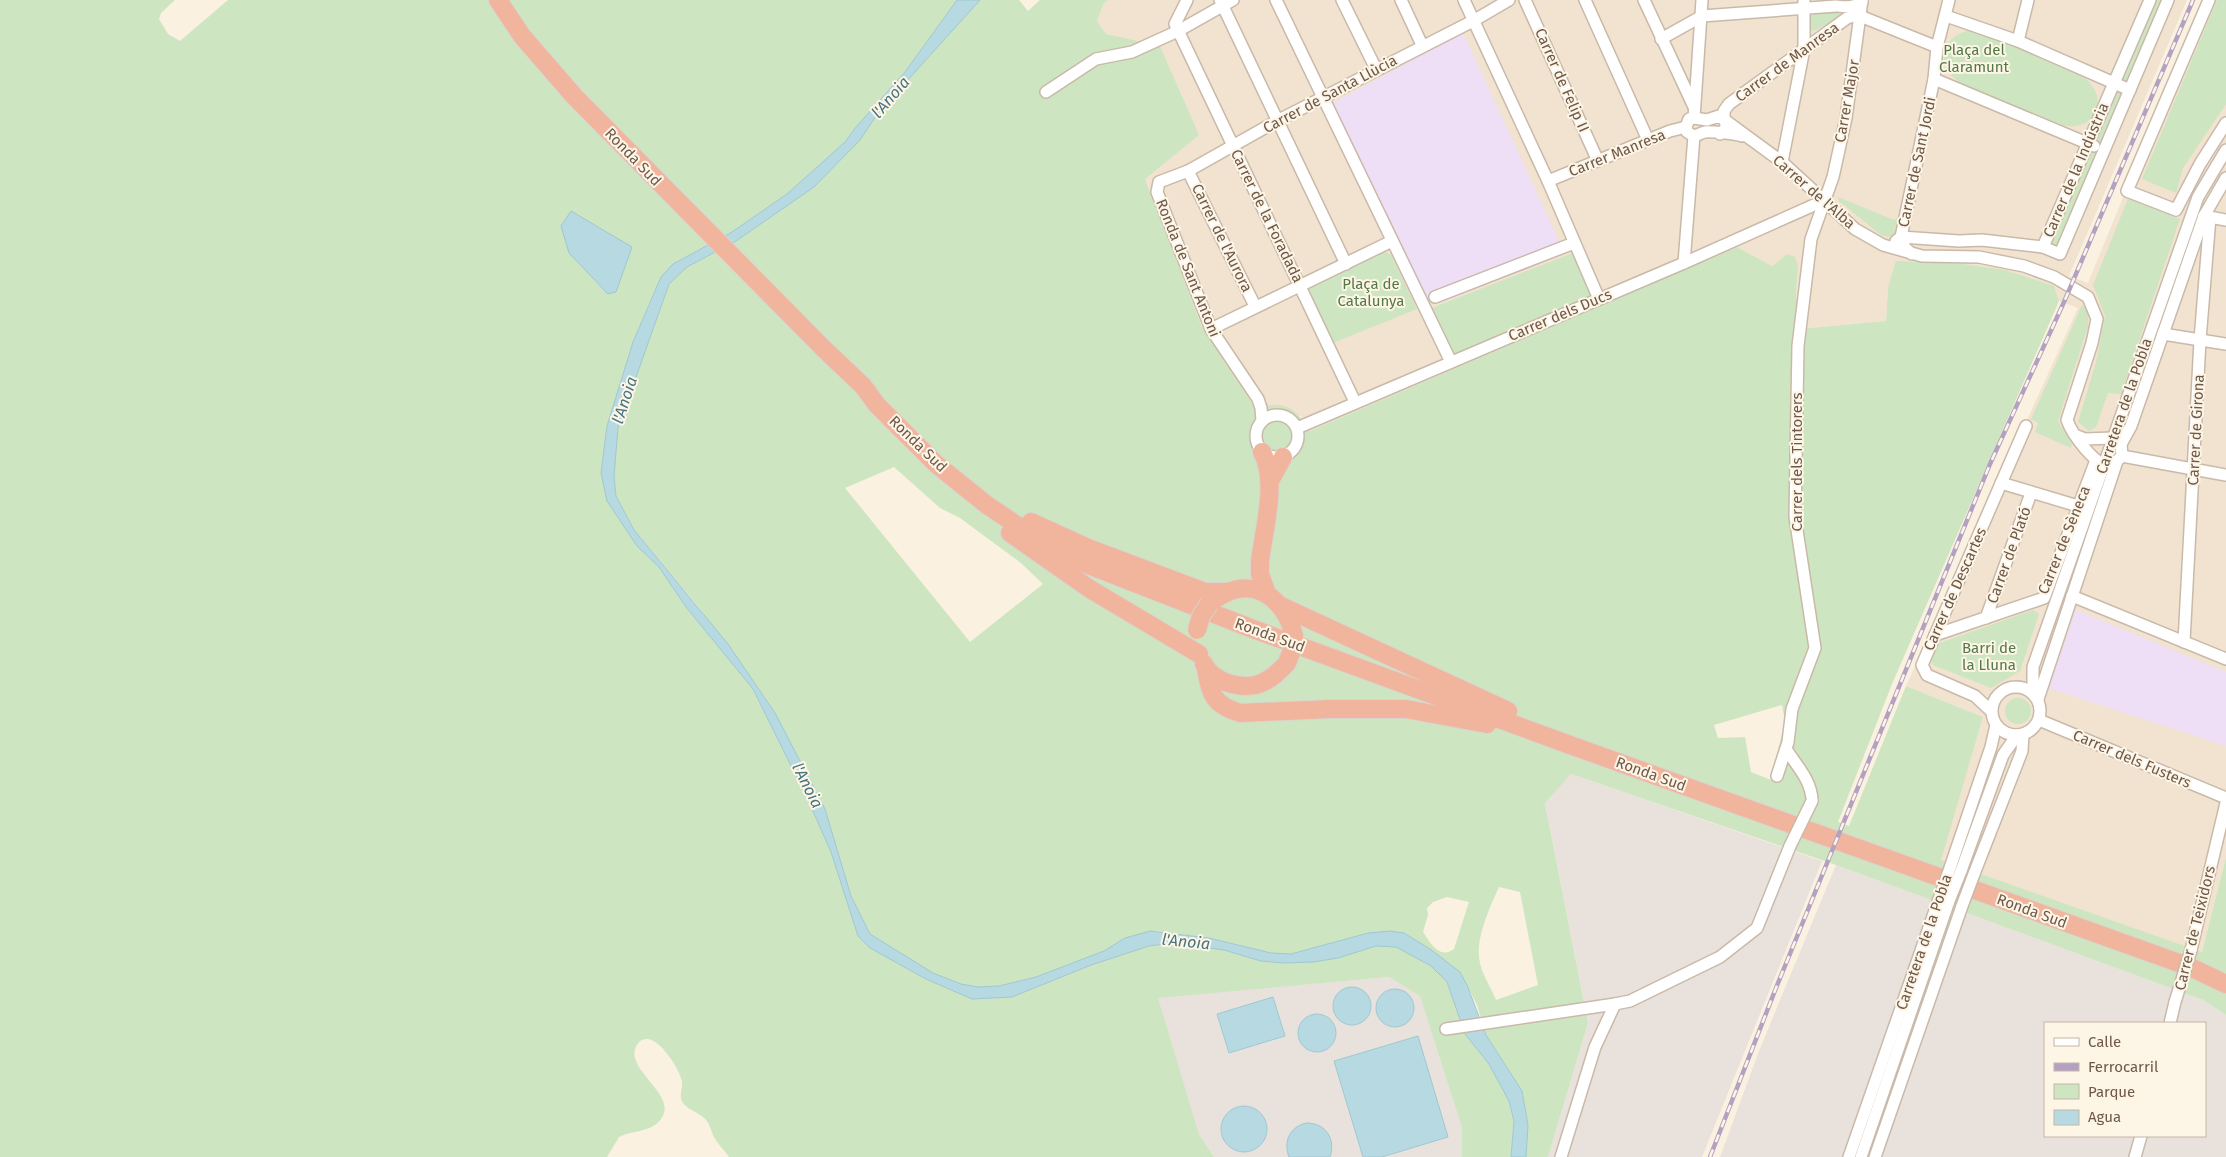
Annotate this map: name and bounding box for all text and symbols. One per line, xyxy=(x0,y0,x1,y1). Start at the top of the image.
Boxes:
street label: Carrer de Manresa xyxy=(1732,18,1842,106)
street label: Carrer de Felip II xyxy=(1531,25,1593,135)
park label: Plaça del Claramunt xyxy=(1939,41,2010,76)
street label: Carrer de Santa Llùcia xyxy=(1260,51,1400,137)
street label: Carrer Major xyxy=(1831,58,1863,144)
water label: l'Anoia xyxy=(867,73,913,122)
street label: Carrer de Sant Jordi xyxy=(1894,95,1940,229)
street label: Carrer de la Indústria xyxy=(2039,100,2113,240)
street label: Ronda Sud xyxy=(601,124,665,190)
street label: Carrer Manresa xyxy=(1566,125,1668,181)
street label: Carrer de la Foradada xyxy=(1227,146,1307,286)
street label: Carrer de l'Alba xyxy=(1769,151,1859,233)
street label: Carrer de l'Aurora xyxy=(1188,181,1256,295)
street label: Ronda de Sant Antoni xyxy=(1152,196,1224,340)
park label: Plaça de Catalunya xyxy=(1338,275,1404,310)
street label: Carrer dels Ducs xyxy=(1506,285,1614,345)
street label: Carretera de la Pobla xyxy=(2092,336,2156,476)
water label: l'Anoia xyxy=(608,374,641,426)
street label: Carrer de Girona xyxy=(2184,374,2208,486)
street label: Carrer dels Tintorers xyxy=(1788,393,1806,531)
street label: Ronda Sud xyxy=(885,412,951,476)
street label: Carrer de Sèneca xyxy=(2034,483,2094,597)
street label: Carrer de Plató xyxy=(1983,504,2035,606)
street label: Carrer de Descartes xyxy=(1920,525,1990,653)
street label: Ronda Sud xyxy=(1232,614,1308,656)
park label: Barri de la Lluna xyxy=(1962,639,2016,674)
street label: Carrer dels Fusters xyxy=(2070,726,2194,792)
street label: Ronda Sud xyxy=(1613,753,1689,795)
water label: l'Anoia xyxy=(788,759,827,811)
street label: Carrer de Teixidors xyxy=(2171,864,2219,992)
street label: Carretera de la Pobla xyxy=(1892,872,1956,1012)
street label: Ronda Sud xyxy=(1994,890,2070,932)
water label: l'Anoia xyxy=(1161,930,1211,953)
legend xyxy=(2044,1022,2206,1137)
text: Calle xyxy=(2088,1033,2121,1051)
text: Ferrocarril xyxy=(2088,1058,2159,1076)
text: Parque xyxy=(2088,1083,2135,1101)
text: Agua xyxy=(2088,1108,2121,1126)

